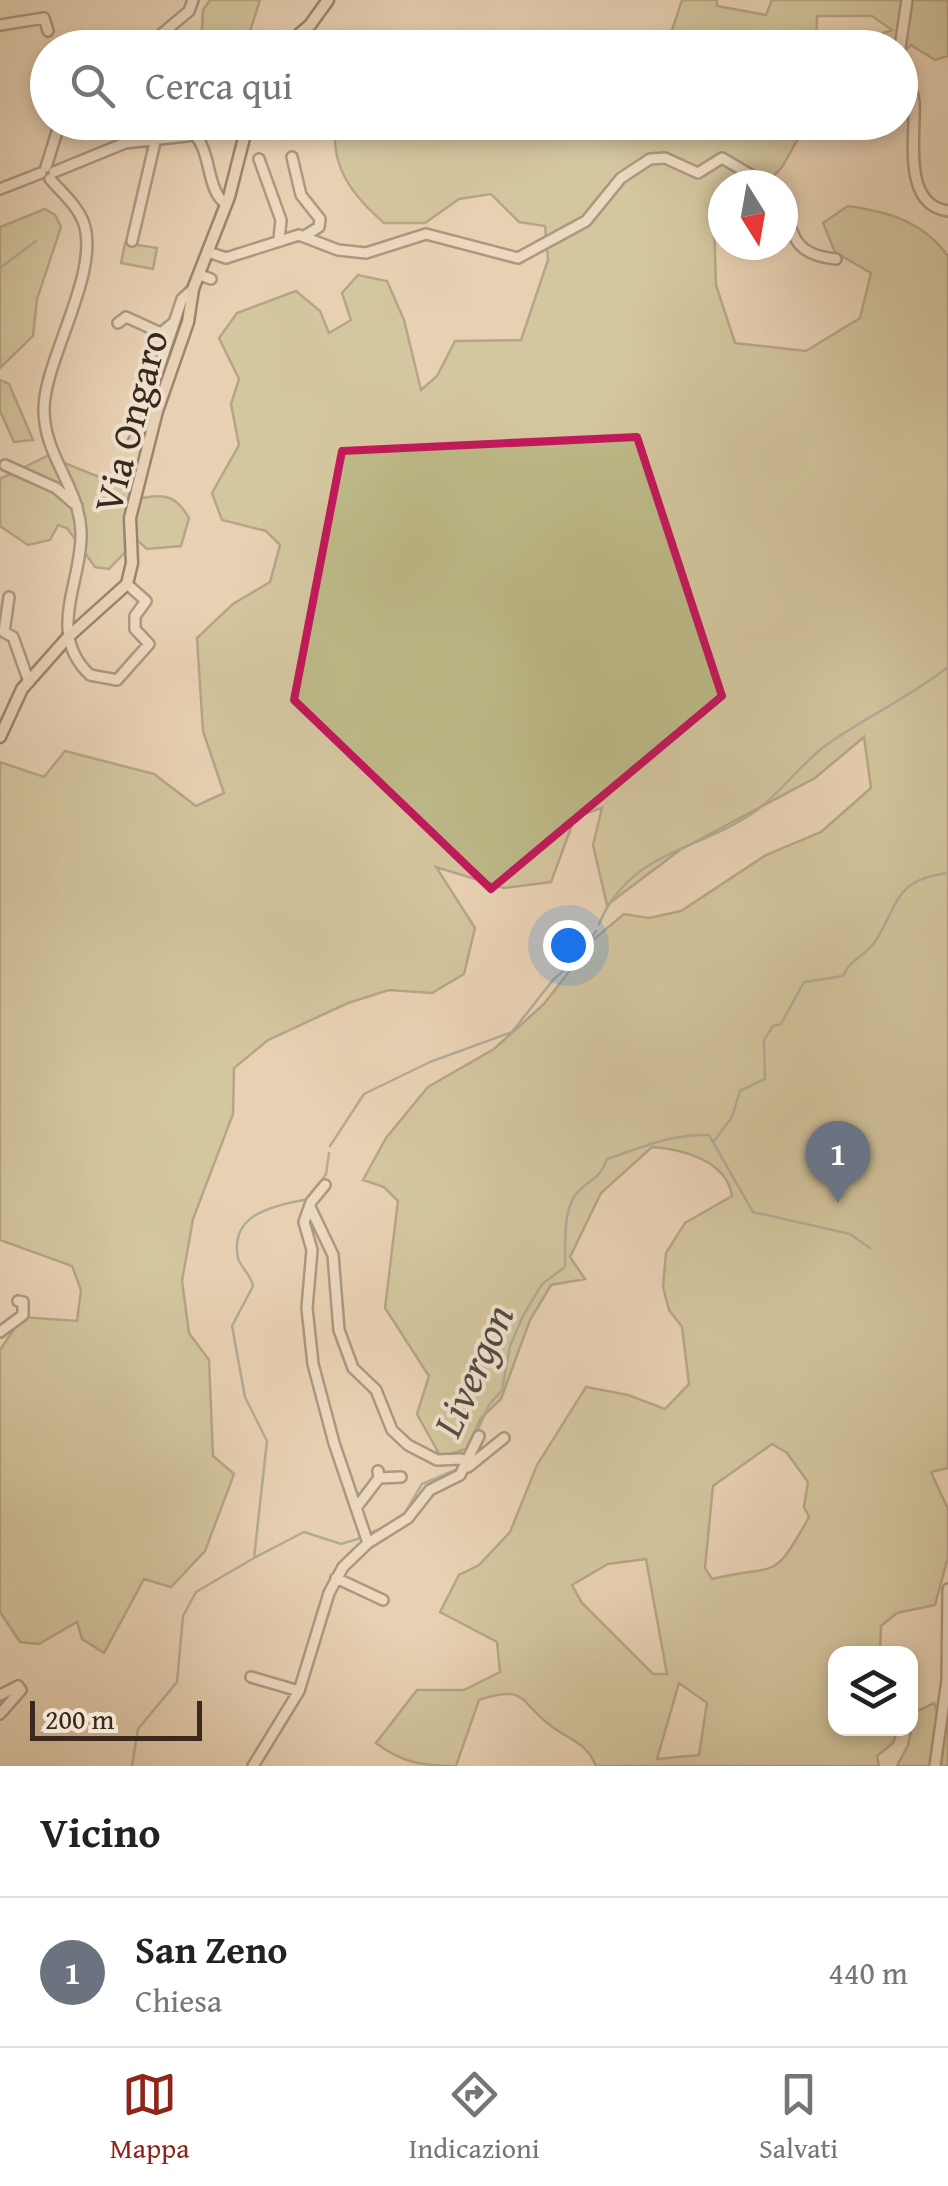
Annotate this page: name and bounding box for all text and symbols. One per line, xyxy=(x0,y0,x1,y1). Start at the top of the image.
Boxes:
search box xyxy=(30,30,918,140)
text: Cerca qui xyxy=(145,57,293,113)
icon: search xyxy=(65,58,120,113)
north arrow xyxy=(708,170,798,260)
street label: Via Ongaro xyxy=(77,323,183,519)
your location xyxy=(543,920,594,971)
pin: 1 xyxy=(806,1120,870,1203)
water label: Livergon xyxy=(415,1294,528,1447)
map controls xyxy=(828,1646,918,1736)
button: layers xyxy=(828,1646,918,1736)
scale bar xyxy=(30,1696,202,1740)
text: 200 m xyxy=(45,1698,114,1739)
text: Vicino xyxy=(40,1801,161,1862)
text: San Zeno xyxy=(135,1921,288,1977)
text: 1 xyxy=(64,1949,81,1996)
text: 440 m xyxy=(829,1949,908,1996)
text: Chiesa xyxy=(135,1977,222,2024)
tab: Mappa xyxy=(110,2067,189,2168)
tab: Indicazioni xyxy=(409,2067,540,2168)
tab: Salvati xyxy=(759,2067,838,2168)

